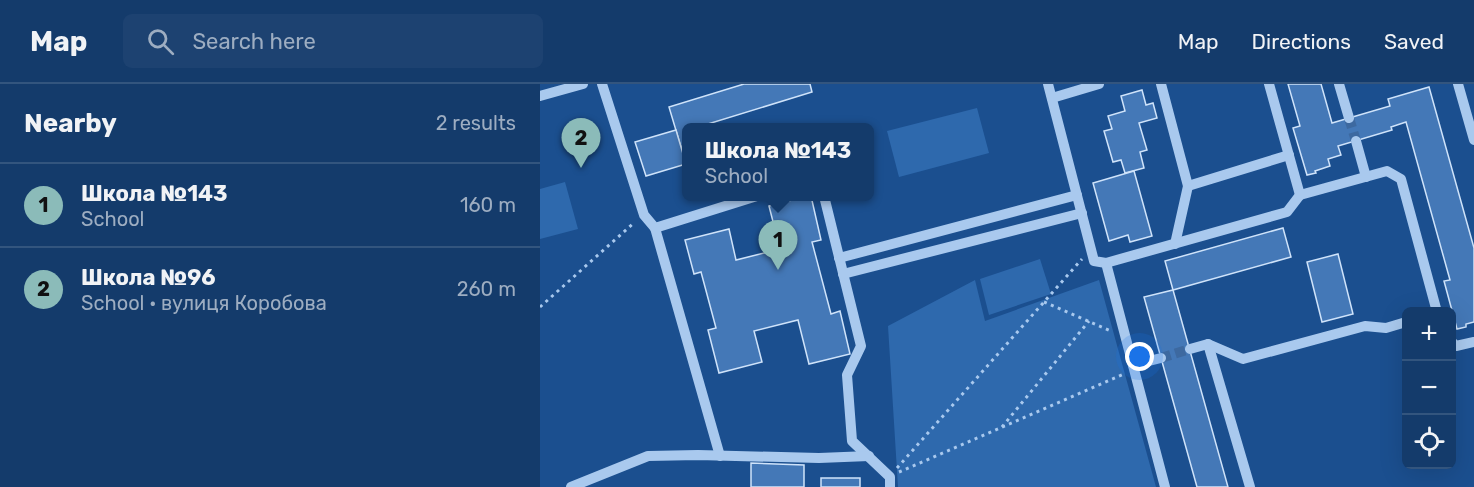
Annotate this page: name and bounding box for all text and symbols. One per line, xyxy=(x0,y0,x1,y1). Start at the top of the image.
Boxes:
search box xyxy=(123,14,543,68)
text: Map xyxy=(30,25,87,58)
icon: search xyxy=(144,25,177,58)
text: Search here xyxy=(192,28,316,55)
text: Map xyxy=(1178,29,1219,54)
text: Directions xyxy=(1252,29,1351,54)
text: Saved xyxy=(1384,29,1444,54)
text: Nearby xyxy=(24,108,117,139)
text: 2 results xyxy=(436,111,516,135)
pin: 2 xyxy=(562,118,600,168)
popup xyxy=(682,123,874,201)
text: Школа №143 xyxy=(705,137,851,164)
text: School xyxy=(705,164,768,188)
text: Школа №143 xyxy=(81,180,228,207)
text: 1 xyxy=(39,193,48,217)
text: 160 m xyxy=(460,193,516,217)
text: School xyxy=(81,207,144,231)
pin: 1 xyxy=(758,220,798,270)
text: Школа №96 xyxy=(81,264,215,291)
text: 2 xyxy=(37,277,50,301)
text: 260 m xyxy=(457,277,516,301)
text: School · вулиця Коробова xyxy=(81,291,327,315)
map controls xyxy=(1402,307,1456,469)
button: + xyxy=(1402,307,1456,361)
your location xyxy=(1125,342,1154,371)
button: − xyxy=(1402,361,1456,415)
button: locate xyxy=(1402,415,1456,469)

